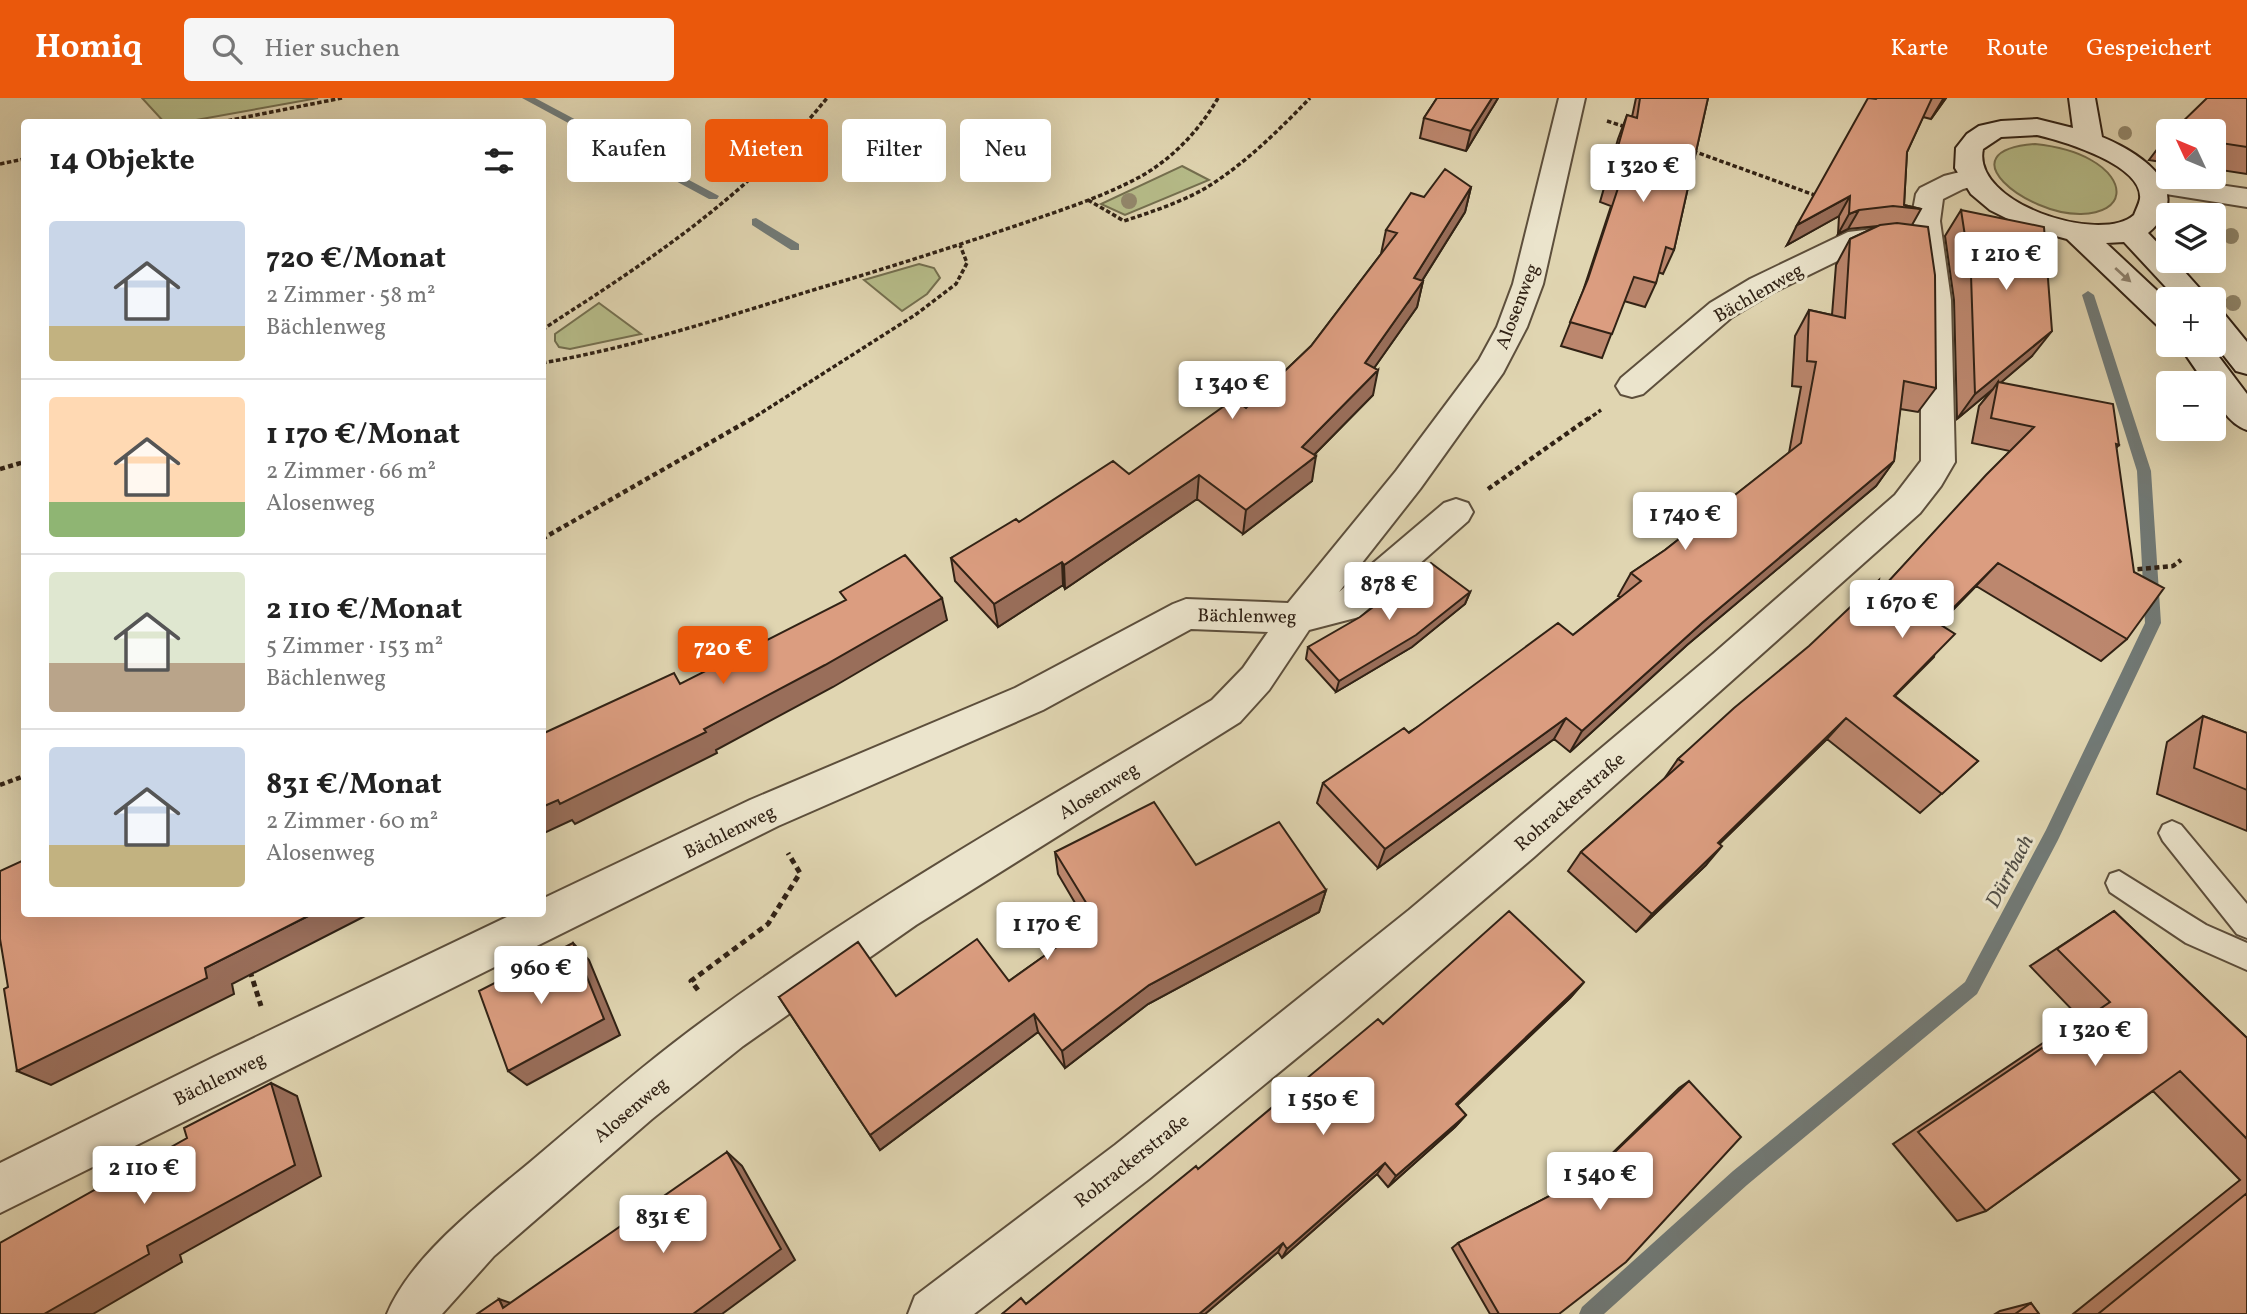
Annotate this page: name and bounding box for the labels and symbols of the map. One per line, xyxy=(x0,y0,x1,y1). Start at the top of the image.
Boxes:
north arrow xyxy=(2156,119,2226,189)
pin: 1 320 € xyxy=(1578,144,1708,204)
pin: 1 210 € xyxy=(1941,232,2071,292)
street label: Bächlenweg xyxy=(1710,258,1808,330)
street label: Alosenweg xyxy=(1490,260,1546,353)
one-way arrow xyxy=(2114,267,2132,283)
pin: 1 340 € xyxy=(1167,362,1297,421)
pin: 1 740 € xyxy=(1620,492,1750,552)
pin: 878 € xyxy=(1340,562,1438,622)
pin: 1 670 € xyxy=(1837,580,1967,640)
street label: Bächlenweg xyxy=(1197,603,1297,631)
pin: 720 € xyxy=(674,626,772,686)
street label: Rohrackerstraße xyxy=(1509,747,1631,858)
street label: Alosenweg xyxy=(1054,757,1144,827)
street label: Bächlenweg xyxy=(680,799,780,866)
water label: Dürrbach xyxy=(1979,830,2042,913)
pin: 1 170 € xyxy=(982,902,1112,962)
pin: 960 € xyxy=(492,946,590,1006)
pin: 1 320 € xyxy=(2030,1009,2160,1068)
street label: Bächlenweg xyxy=(170,1046,270,1113)
street label: Alosenweg xyxy=(588,1072,674,1149)
pin: 1 550 € xyxy=(1258,1077,1388,1137)
street label: Rohrackerstraße xyxy=(1069,1109,1195,1215)
pin: 2 110 € xyxy=(79,1146,209,1206)
pin: 1 540 € xyxy=(1535,1152,1665,1212)
pin: 831 € xyxy=(614,1196,712,1255)

